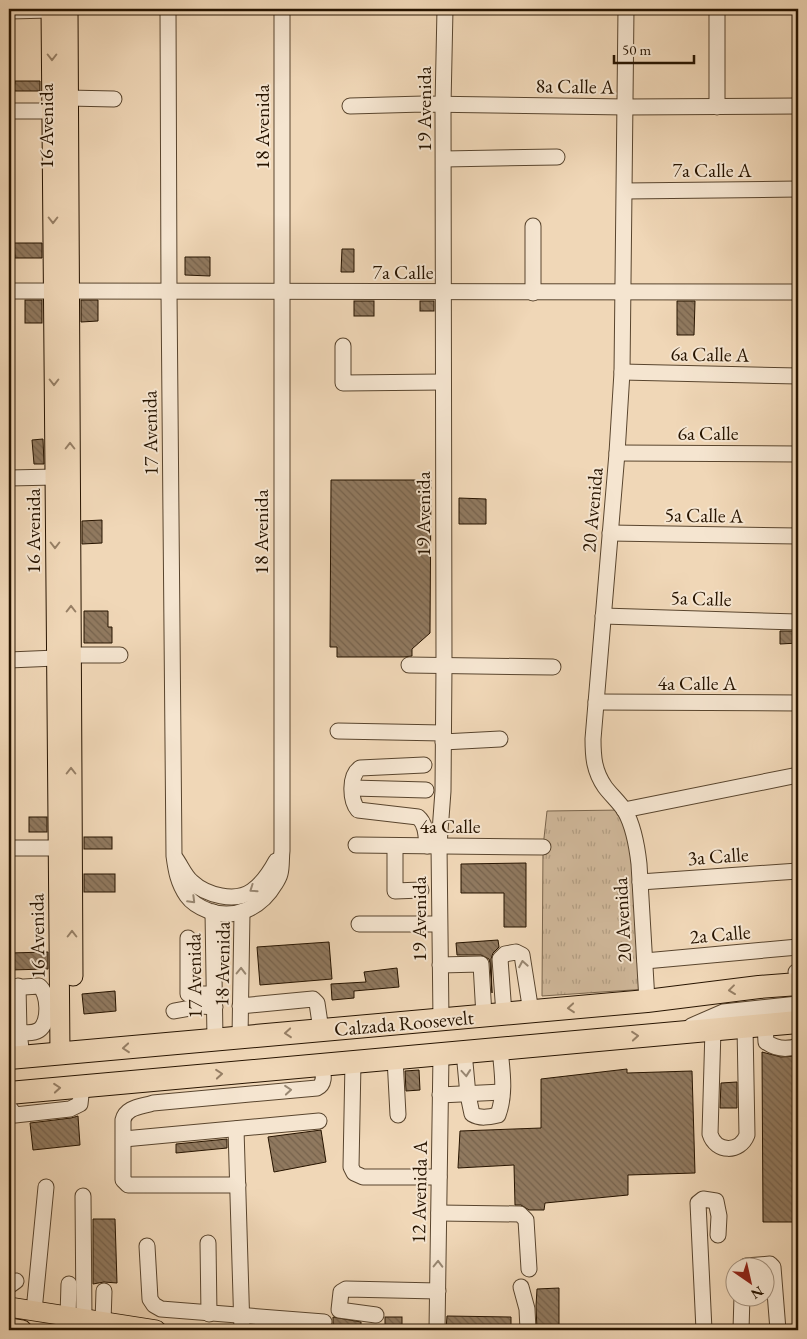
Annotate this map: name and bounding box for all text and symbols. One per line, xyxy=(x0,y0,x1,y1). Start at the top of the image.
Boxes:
scale bar xyxy=(614,32,694,64)
text: 50 m xyxy=(622,40,651,59)
one-way arrow xyxy=(47,54,57,62)
street label: 19 Avenida xyxy=(411,66,437,152)
street label: 8a Calle A xyxy=(535,72,615,100)
street label: 16 Avenida xyxy=(33,83,59,169)
street label: 18 Avenida xyxy=(249,84,275,170)
street label: 7a Calle A xyxy=(673,157,752,183)
one-way arrow xyxy=(48,216,58,224)
street label: 7a Calle xyxy=(372,259,434,285)
street label: 6a Calle A xyxy=(670,340,750,368)
one-way arrow xyxy=(49,379,59,387)
street label: 17 Avenida xyxy=(136,390,164,476)
street label: 6a Calle xyxy=(677,420,739,446)
one-way arrow xyxy=(65,442,75,450)
street label: 20 Avenida xyxy=(575,466,609,554)
street label: 19 Avenida xyxy=(410,471,436,557)
street label: 16 Avenida xyxy=(20,488,46,574)
street label: 18 Avenida xyxy=(248,489,274,575)
street label: 5a Calle A xyxy=(664,501,744,529)
one-way arrow xyxy=(50,542,60,549)
street label: 5a Calle xyxy=(670,584,732,612)
one-way arrow xyxy=(66,604,76,612)
street label: 4a Calle A xyxy=(658,670,737,696)
one-way arrow xyxy=(66,767,76,774)
street label: 4a Calle xyxy=(419,813,481,839)
street label: 3a Calle xyxy=(687,841,750,871)
street label: 19 Avenida xyxy=(406,876,432,962)
street label: 20 Avenida xyxy=(607,877,637,963)
one-way arrow xyxy=(249,883,259,892)
street label: 16 Avenida xyxy=(23,893,51,979)
one-way arrow xyxy=(186,894,195,903)
street label: 2a Calle xyxy=(688,918,752,950)
street label: 18 Avenida xyxy=(208,921,236,1007)
one-way arrow xyxy=(67,929,77,937)
street label: 17 Avenida xyxy=(180,933,208,1019)
one-way arrow xyxy=(518,959,528,968)
one-way arrow xyxy=(236,967,246,974)
one-way arrow xyxy=(728,985,737,995)
one-way arrow xyxy=(567,1002,575,1013)
street label: Calzada Roosevelt xyxy=(333,1004,476,1042)
one-way arrow xyxy=(284,1027,292,1038)
one-way arrow xyxy=(632,1031,640,1042)
one-way arrow xyxy=(122,1042,130,1053)
one-way arrow xyxy=(215,1069,223,1080)
one-way arrow xyxy=(460,1069,471,1077)
one-way arrow xyxy=(54,1083,62,1094)
one-way arrow xyxy=(285,1085,293,1096)
street label: 12 Avenida A xyxy=(405,1140,433,1244)
north arrow xyxy=(724,1256,774,1306)
one-way arrow xyxy=(433,1260,443,1268)
text: N xyxy=(747,1282,767,1304)

